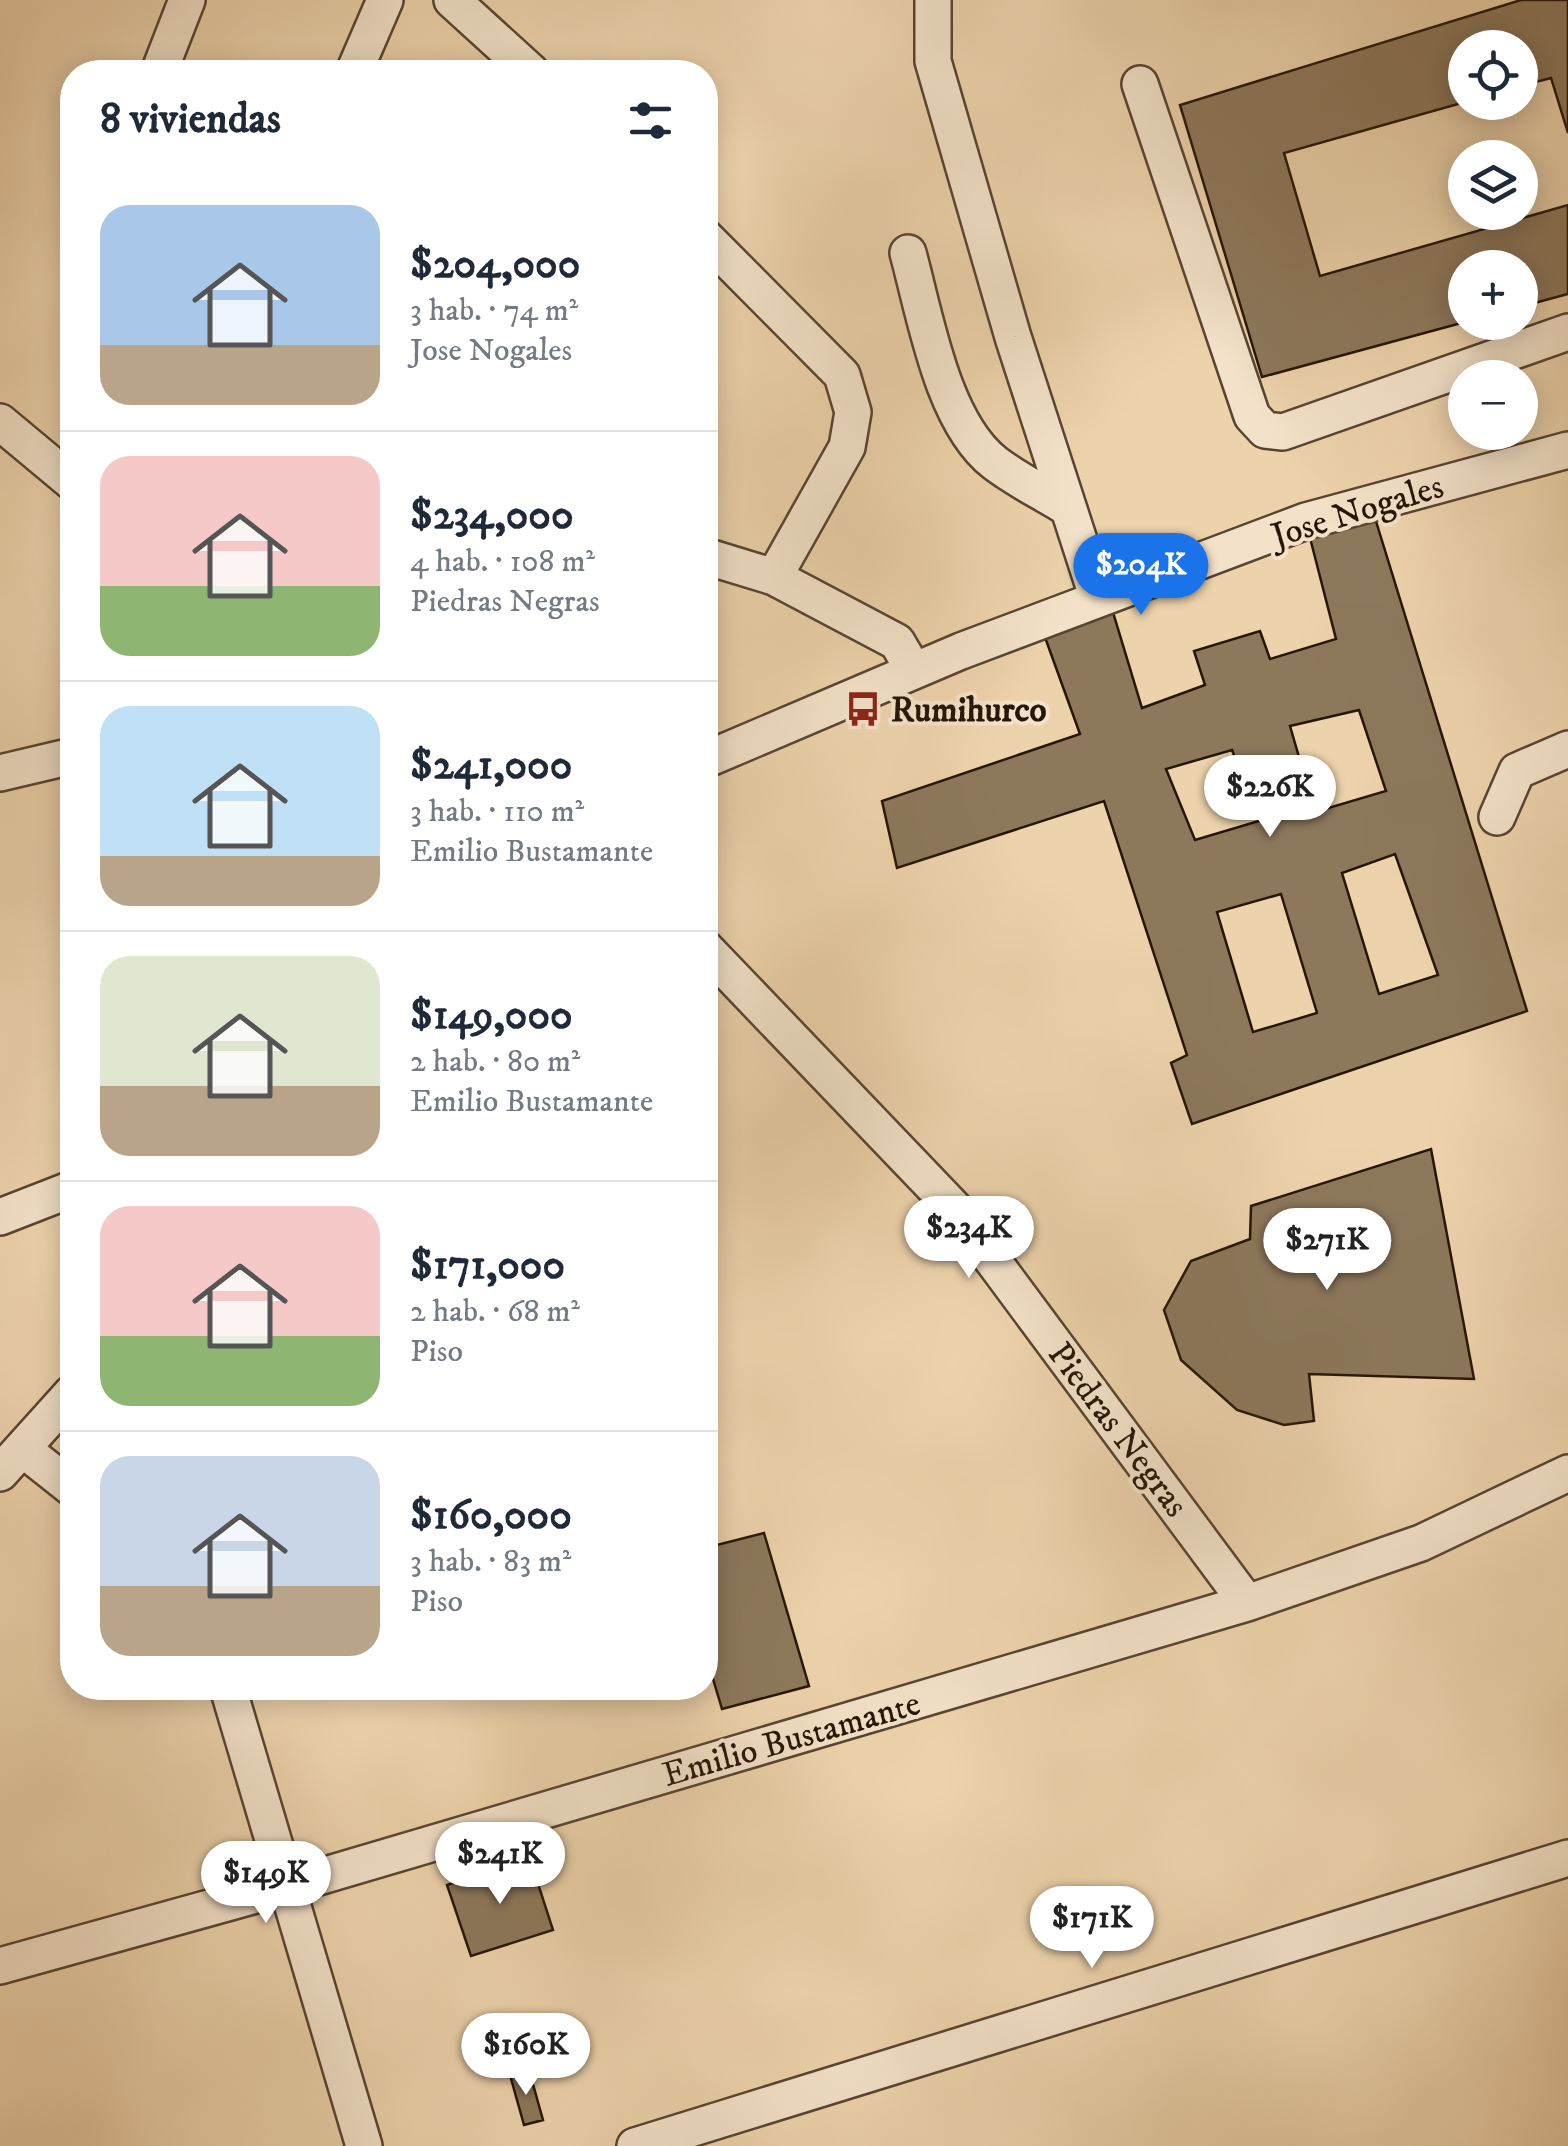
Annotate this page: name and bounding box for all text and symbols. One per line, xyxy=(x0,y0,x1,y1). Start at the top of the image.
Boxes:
map controls xyxy=(1448,30,1538,450)
button: locate xyxy=(1448,30,1538,120)
icon: filters xyxy=(623,93,678,148)
text: 8 viviendas xyxy=(100,94,281,146)
button: layers xyxy=(1448,140,1538,230)
text: $204,000 xyxy=(410,239,580,291)
icon: home xyxy=(180,245,300,365)
button: + xyxy=(1448,250,1538,340)
text: 3 hab. · 74 m² xyxy=(410,291,578,331)
text: Jose Nogales xyxy=(410,331,572,371)
button: − xyxy=(1448,360,1538,450)
street label: Jose Nogales xyxy=(1263,465,1449,560)
text: $234,000 xyxy=(410,490,574,542)
icon: home xyxy=(180,496,300,616)
pin: $204K xyxy=(1071,533,1211,618)
text: 4 hab. · 108 m² xyxy=(410,542,595,582)
text: $204K xyxy=(1095,545,1187,585)
text: Piedras Negras xyxy=(410,582,600,622)
place label: Rumihurco xyxy=(891,689,1047,733)
bus stop icon: Rumihurco xyxy=(844,690,882,728)
text: $241,000 xyxy=(410,740,572,792)
icon: home xyxy=(180,746,300,866)
pin: $226K xyxy=(1200,755,1340,840)
text: $226K xyxy=(1226,767,1314,807)
text: 3 hab. · 110 m² xyxy=(410,792,584,832)
text: Emilio Bustamante xyxy=(410,832,653,872)
text: $149,000 xyxy=(410,990,573,1042)
icon: home xyxy=(180,996,300,1116)
text: 2 hab. · 80 m² xyxy=(410,1042,580,1082)
text: Emilio Bustamante xyxy=(410,1082,653,1122)
pin: $234K xyxy=(899,1196,1039,1281)
text: $234K xyxy=(926,1208,1012,1248)
pin: $271K xyxy=(1257,1208,1397,1293)
text: $271K xyxy=(1285,1220,1369,1260)
text: $171,000 xyxy=(410,1240,565,1292)
icon: home xyxy=(180,1246,300,1366)
text: 2 hab. · 68 m² xyxy=(410,1292,580,1332)
text: Piso xyxy=(410,1332,463,1372)
street label: Piedras Negras xyxy=(1037,1334,1197,1526)
text: $160,000 xyxy=(410,1490,572,1542)
icon: home xyxy=(180,1496,300,1616)
text: 3 hab. · 83 m² xyxy=(410,1542,571,1582)
text: Piso xyxy=(410,1582,463,1622)
street label: Emilio Bustamante xyxy=(658,1682,925,1798)
pin: $241K xyxy=(430,1822,570,1907)
text: $241K xyxy=(457,1834,543,1874)
pin: $149K xyxy=(196,1841,336,1926)
text: $149K xyxy=(223,1853,309,1893)
pin: $171K xyxy=(1022,1886,1162,1971)
text: $171K xyxy=(1052,1898,1132,1938)
pin: $160K xyxy=(456,2013,596,2098)
text: $160K xyxy=(483,2025,569,2065)

